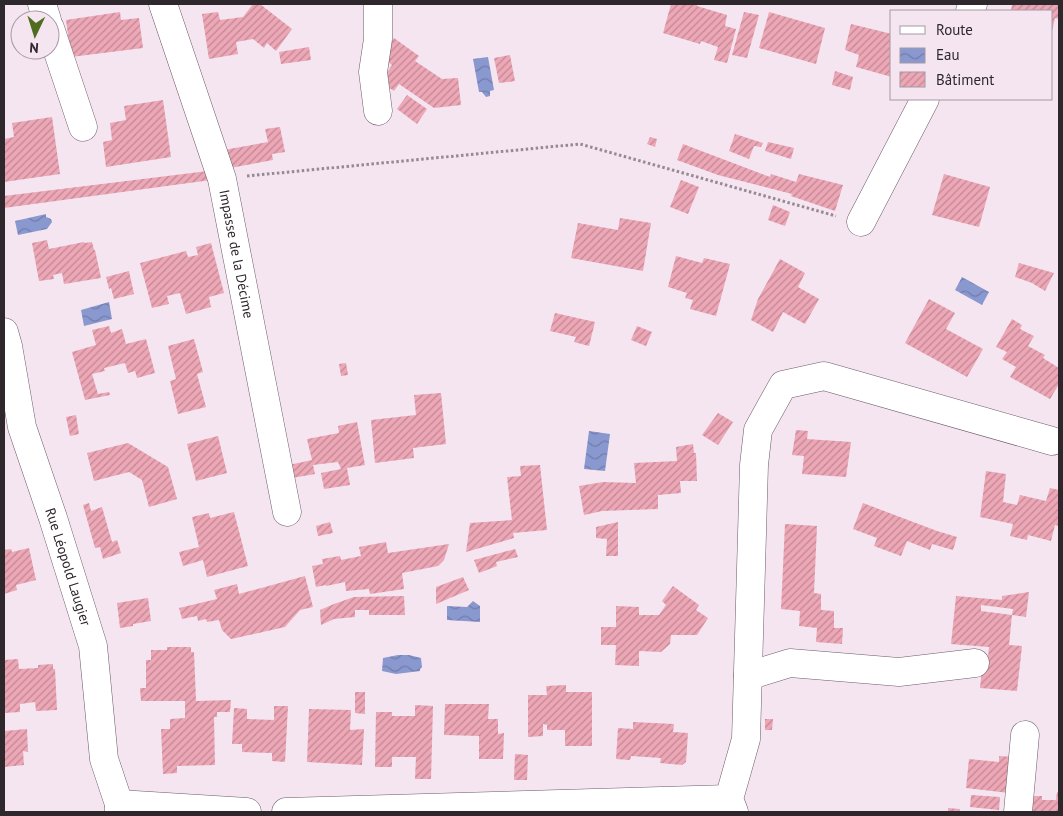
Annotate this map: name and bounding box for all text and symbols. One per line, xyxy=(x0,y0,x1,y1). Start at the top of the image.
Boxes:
north arrow xyxy=(10,10,60,60)
legend xyxy=(890,10,1053,100)
text: Route xyxy=(936,20,973,39)
text: N xyxy=(29,39,39,57)
text: Eau xyxy=(936,45,960,64)
text: Bâtiment xyxy=(936,70,994,89)
street label: Impasse de la Décime xyxy=(215,188,258,320)
street label: Rue Léopold Laugier xyxy=(41,505,95,628)

